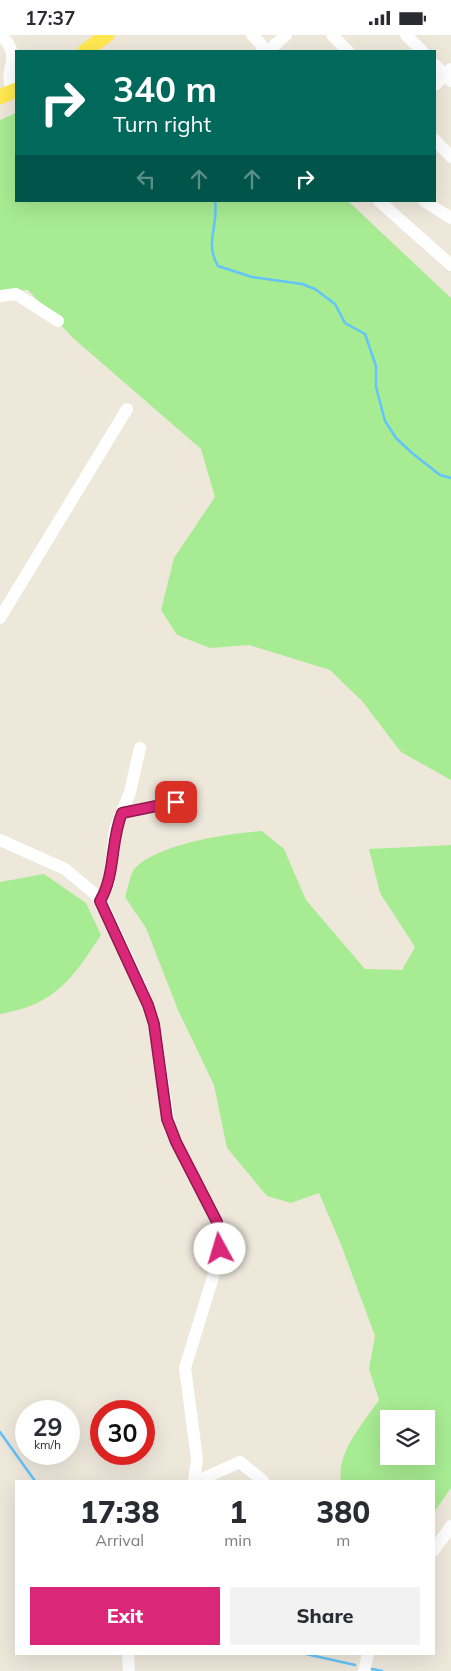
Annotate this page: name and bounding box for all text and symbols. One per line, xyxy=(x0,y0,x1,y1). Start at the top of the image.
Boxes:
text: 17:37 xyxy=(25,6,75,30)
text: 340 m xyxy=(113,67,217,111)
icon: right xyxy=(30,70,95,135)
text: Turn right xyxy=(113,110,211,138)
icon: left xyxy=(132,165,160,193)
icon: ahead xyxy=(185,165,213,193)
icon: ahead xyxy=(238,165,266,193)
icon: right xyxy=(291,165,319,193)
pin xyxy=(155,781,197,823)
icon: arrive xyxy=(162,788,190,816)
position arrow xyxy=(193,1222,245,1274)
speed limit sign: 30 xyxy=(90,1400,155,1465)
map controls xyxy=(380,1410,435,1465)
button: layers xyxy=(380,1410,435,1465)
text: 29 xyxy=(32,1411,63,1442)
text: km/h xyxy=(34,1437,61,1452)
text: 17:38 xyxy=(80,1493,160,1531)
text: 1 xyxy=(229,1493,247,1531)
text: 380 xyxy=(316,1493,370,1531)
text: Arrival xyxy=(95,1530,144,1550)
text: min xyxy=(224,1530,252,1550)
text: m xyxy=(336,1530,350,1550)
button: Exit xyxy=(30,1587,220,1645)
button: Share xyxy=(230,1587,420,1645)

